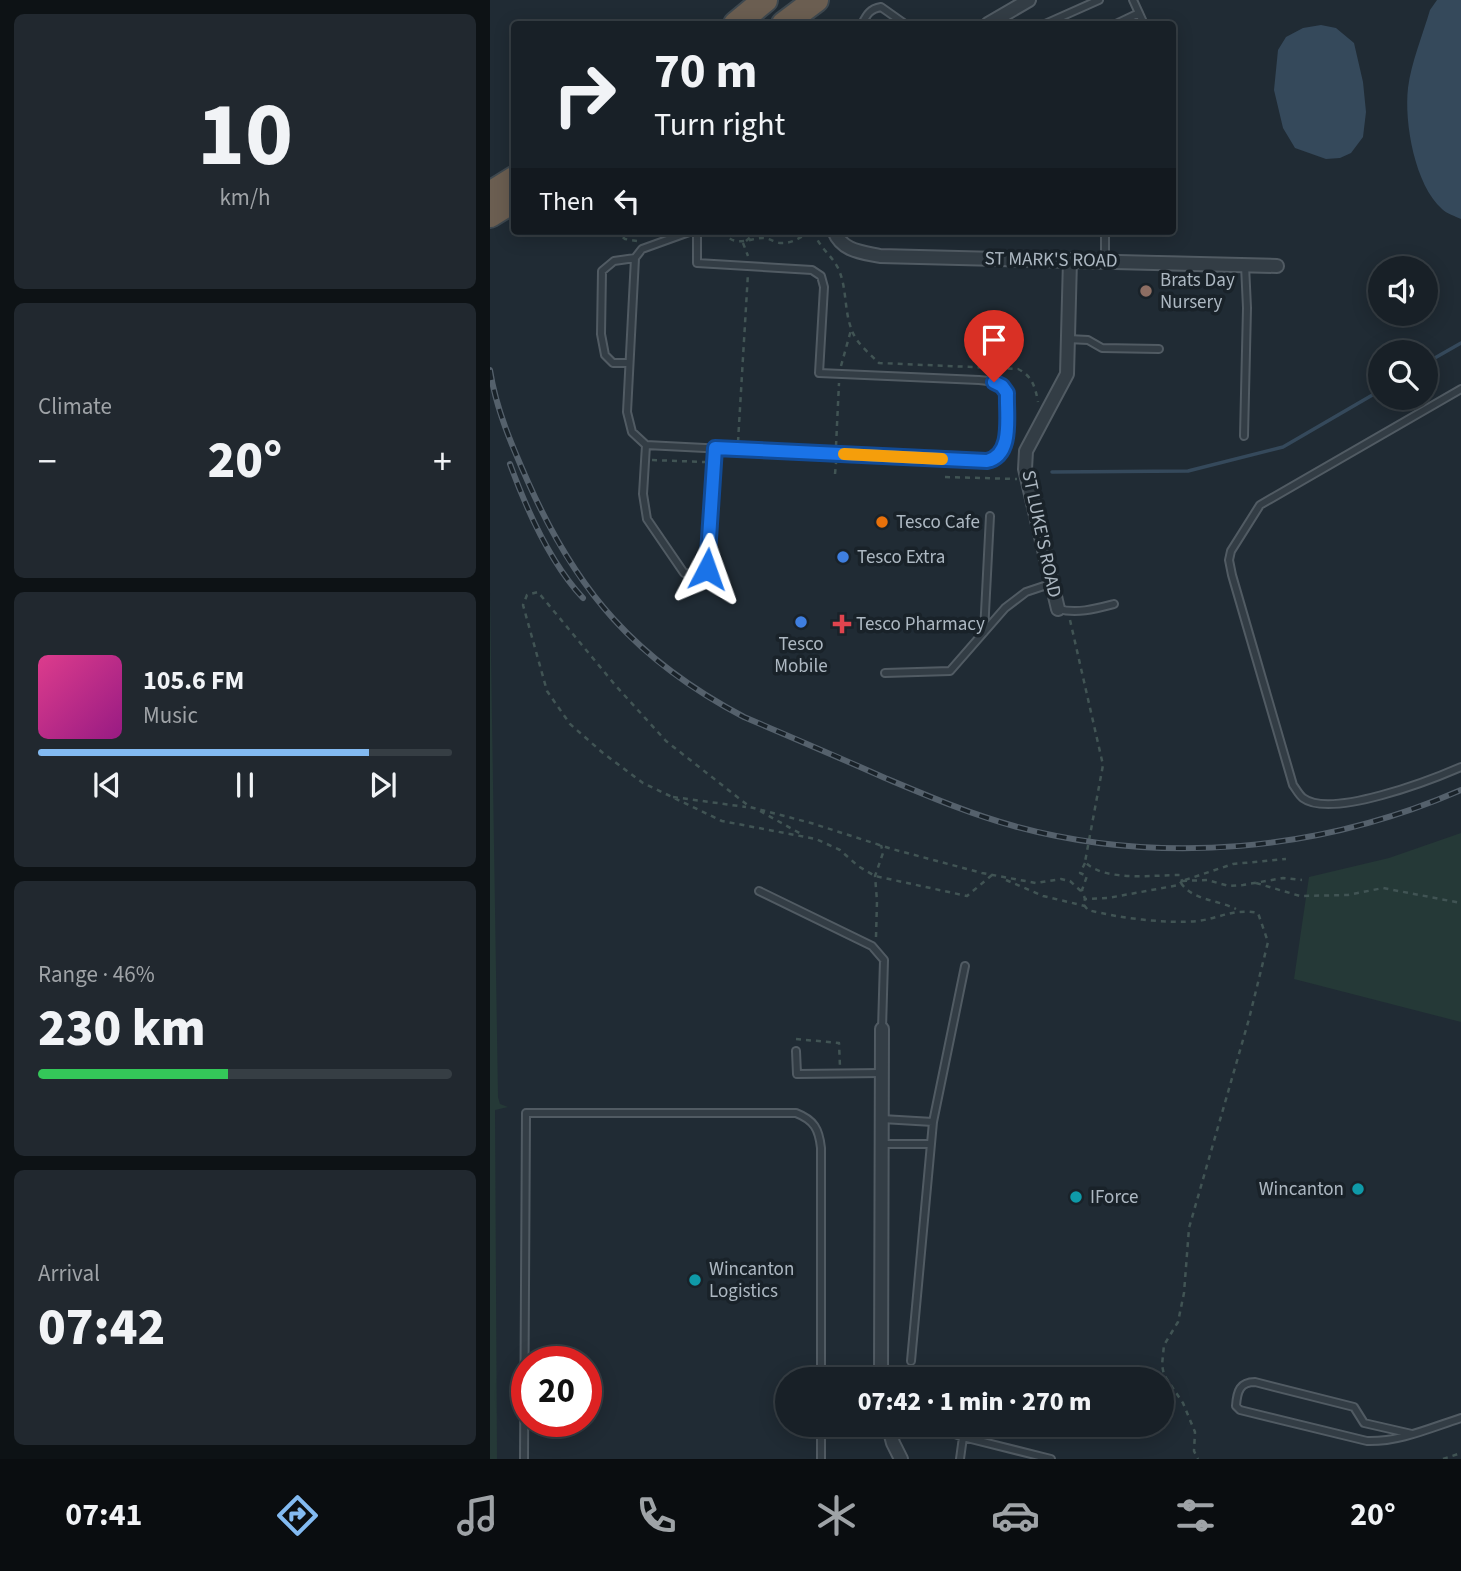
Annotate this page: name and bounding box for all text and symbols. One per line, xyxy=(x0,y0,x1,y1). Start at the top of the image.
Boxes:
text: 70 m xyxy=(654,37,758,107)
icon: right xyxy=(539,49,630,140)
text: 10 xyxy=(197,71,293,200)
text: Turn right xyxy=(654,102,785,148)
text: km/h xyxy=(219,181,271,214)
icon: left xyxy=(608,182,646,220)
text: Then xyxy=(539,183,594,220)
street label: ST MARK'S ROAD xyxy=(984,245,1118,275)
map controls xyxy=(1368,256,1438,410)
button: sound xyxy=(1368,256,1438,326)
place label: Brats Day Nursery xyxy=(1160,267,1235,316)
marker: Brats Day Nursery xyxy=(1138,283,1154,299)
pin xyxy=(964,310,1024,382)
icon: arrive xyxy=(975,321,1013,359)
button: search xyxy=(1368,340,1438,410)
text: Climate xyxy=(38,390,112,423)
text: 20° xyxy=(208,424,282,498)
text: − xyxy=(38,435,57,489)
text: + xyxy=(433,435,452,489)
street label: ST LUKE'S ROAD xyxy=(1014,468,1068,600)
place label: Tesco Cafe xyxy=(896,509,980,536)
marker: Tesco Cafe xyxy=(874,514,890,530)
position arrow xyxy=(670,532,744,606)
place label: Tesco Extra xyxy=(857,544,945,571)
marker: Tesco Extra xyxy=(835,549,851,565)
place label: Tesco Pharmacy xyxy=(856,611,985,638)
marker: Tesco Mobile xyxy=(793,614,809,630)
marker: Tesco Pharmacy xyxy=(834,616,850,632)
place label: Tesco Mobile xyxy=(774,631,828,680)
text: 105.6 FM xyxy=(143,662,244,699)
text: Music xyxy=(143,699,198,732)
icon: previous xyxy=(88,766,126,804)
icon: pause xyxy=(226,766,264,804)
icon: next xyxy=(364,766,402,804)
text: Range · 46% xyxy=(38,958,155,991)
text: 230 km xyxy=(38,992,206,1066)
place label: Wincanton xyxy=(1259,1176,1344,1203)
marker: Wincanton xyxy=(1350,1181,1366,1197)
place label: IForce xyxy=(1090,1184,1139,1211)
marker: IForce xyxy=(1068,1189,1084,1205)
place label: Wincanton Logistics xyxy=(709,1256,794,1305)
text: Arrival xyxy=(38,1257,100,1290)
marker: Wincanton Logistics xyxy=(687,1272,703,1288)
text: 07:42 xyxy=(38,1291,165,1365)
speed limit sign: 20 xyxy=(511,1346,602,1437)
text: 07:42 · 1 min · 270 m xyxy=(858,1383,1091,1420)
icon: directions xyxy=(273,1491,322,1540)
icon: music xyxy=(453,1491,502,1540)
icon: phone xyxy=(632,1491,681,1540)
icon: climate xyxy=(812,1491,861,1540)
icon: car xyxy=(991,1491,1040,1540)
icon: filters xyxy=(1171,1491,1220,1540)
text: 07:41 xyxy=(65,1492,142,1538)
text: 20° xyxy=(1350,1492,1396,1538)

